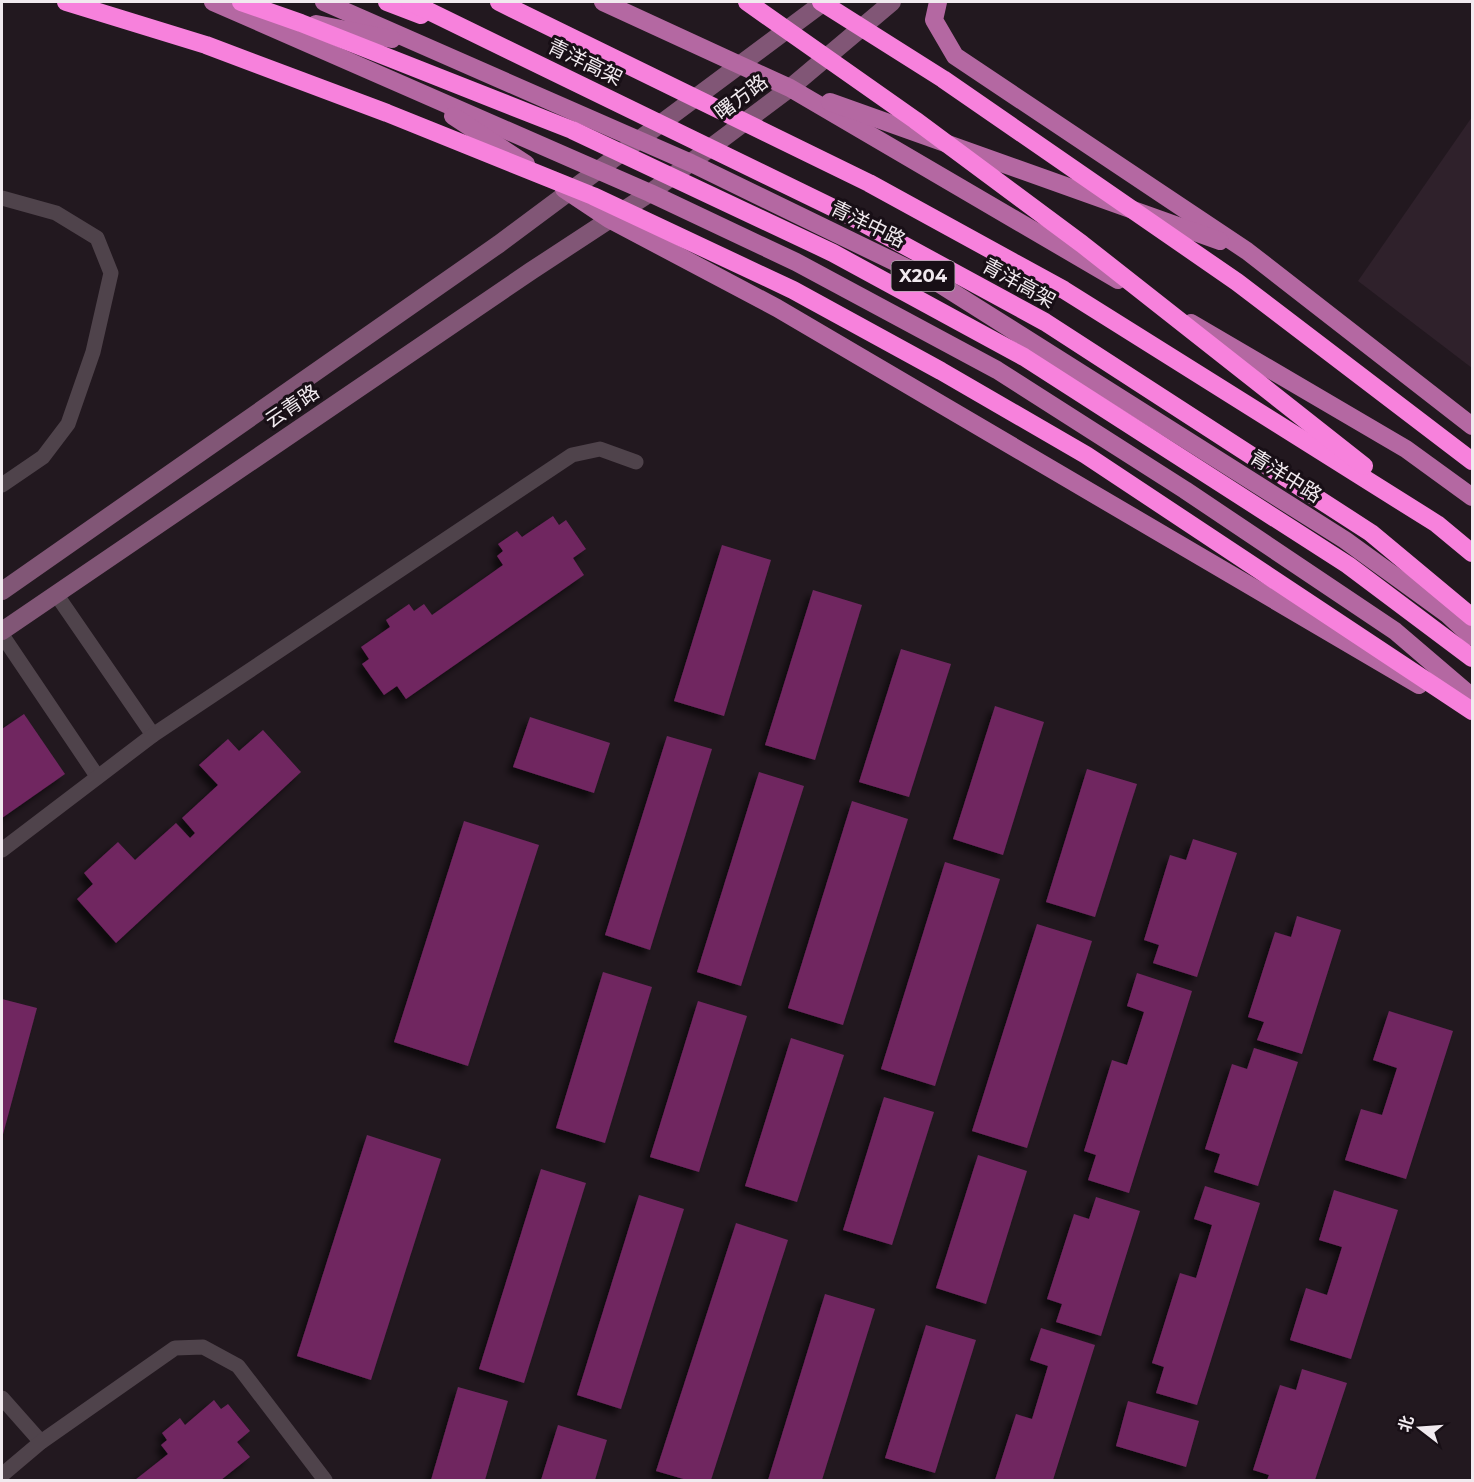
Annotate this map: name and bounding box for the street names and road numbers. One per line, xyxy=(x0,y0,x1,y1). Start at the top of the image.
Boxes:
street label: 青洋高架 xyxy=(544,34,626,90)
street label: 曙方路 xyxy=(710,69,772,125)
street label: 青洋中路 xyxy=(827,196,909,252)
street label: 青洋高架 xyxy=(978,253,1060,313)
road number: X204 xyxy=(892,261,954,291)
street label: 云青路 xyxy=(260,379,324,433)
street label: 青洋中路 xyxy=(1246,445,1326,507)

